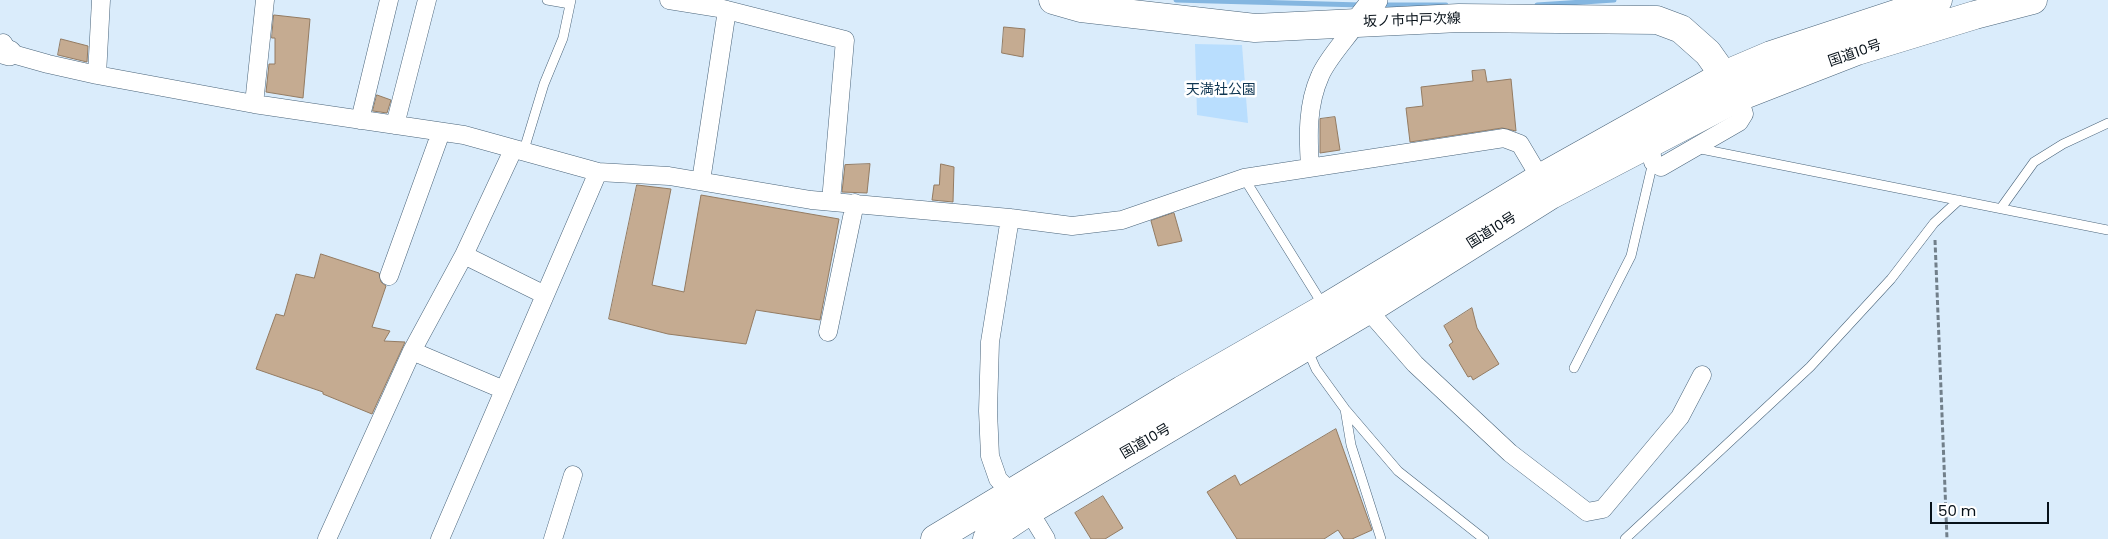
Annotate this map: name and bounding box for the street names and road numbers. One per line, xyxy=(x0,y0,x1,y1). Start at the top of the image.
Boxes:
street label: 坂ノ市中戸次線 xyxy=(1363,11,1461,31)
street label: 国道10号 xyxy=(1826,37,1884,71)
street label: 国道10号 xyxy=(1464,209,1520,253)
street label: 国道10号 xyxy=(1118,421,1174,463)

